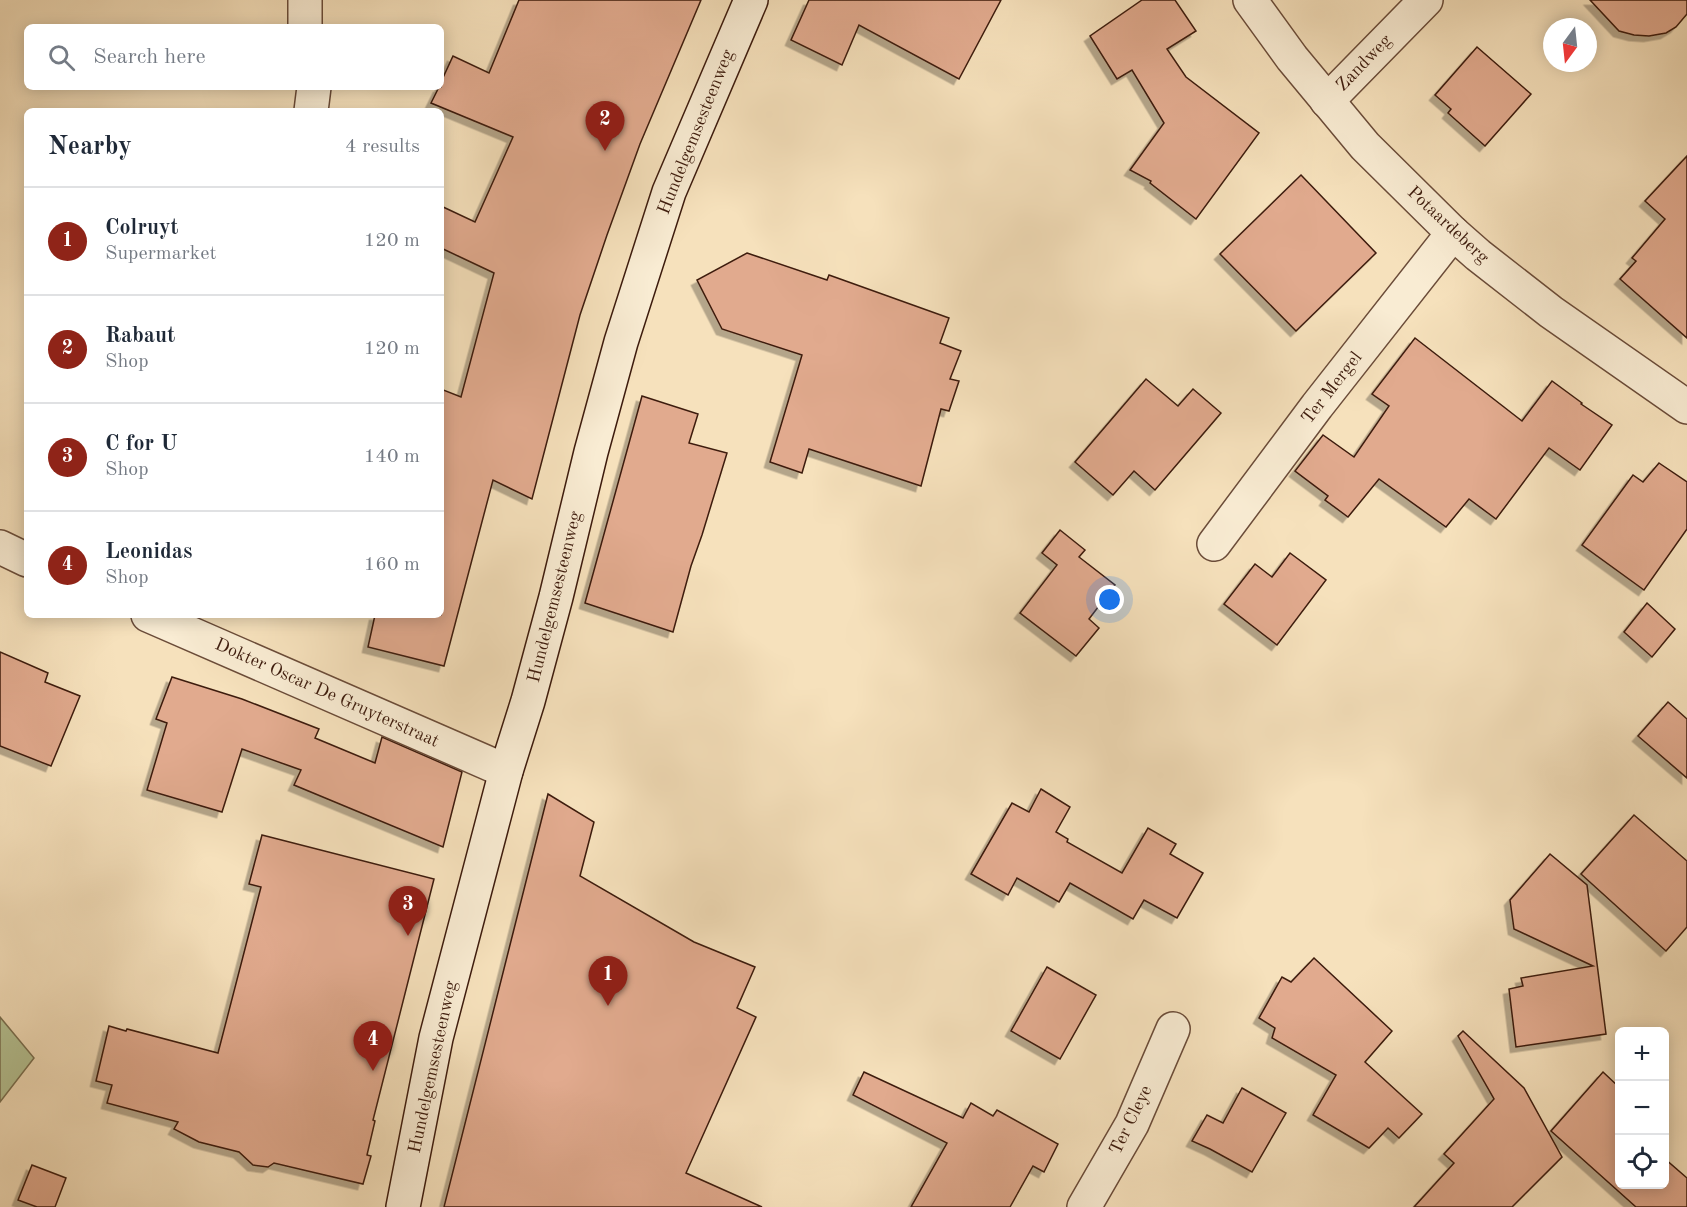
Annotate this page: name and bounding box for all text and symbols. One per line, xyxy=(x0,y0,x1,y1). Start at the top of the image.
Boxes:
north arrow xyxy=(1543,18,1597,72)
search box xyxy=(24,24,444,90)
street label: Zandweg xyxy=(1333,31,1395,95)
icon: search xyxy=(45,41,78,74)
text: Search here xyxy=(93,46,206,68)
street label: Hundelgemsesteenweg xyxy=(655,47,737,217)
pin: 2 xyxy=(586,102,624,151)
text: Nearby xyxy=(48,134,132,160)
text: 4 results xyxy=(345,137,420,157)
street label: Potaardeberg xyxy=(1404,183,1492,267)
text: Colruyt xyxy=(105,217,179,239)
text: 1 xyxy=(62,231,73,251)
text: 120 m xyxy=(364,231,420,251)
text: Supermarket xyxy=(105,244,216,264)
text: Rabaut xyxy=(105,325,175,347)
text: 2 xyxy=(62,339,73,359)
text: 120 m xyxy=(364,339,420,359)
street label: Ter Mergel xyxy=(1298,348,1366,427)
text: Shop xyxy=(105,352,149,372)
text: C for U xyxy=(105,433,178,455)
text: 3 xyxy=(62,447,73,467)
text: 140 m xyxy=(364,447,420,467)
text: Shop xyxy=(105,460,149,480)
street label: Hundelgemsesteenweg xyxy=(525,509,585,685)
text: Leonidas xyxy=(105,541,192,563)
text: 4 xyxy=(62,555,73,575)
text: 160 m xyxy=(364,555,420,575)
text: Shop xyxy=(105,568,149,588)
your location xyxy=(1095,585,1124,614)
street label: Dokter Oscar De Gruyterstraat xyxy=(212,635,442,751)
pin: 3 xyxy=(388,886,428,936)
pin: 1 xyxy=(588,956,628,1006)
street label: Hundelgemsesteenweg xyxy=(406,979,460,1155)
pin: 4 xyxy=(354,1022,392,1071)
map controls xyxy=(1615,1027,1669,1189)
button: + xyxy=(1615,1027,1669,1081)
button: − xyxy=(1615,1081,1669,1135)
street label: Ter Cleye xyxy=(1107,1083,1155,1157)
button: locate xyxy=(1615,1135,1669,1189)

